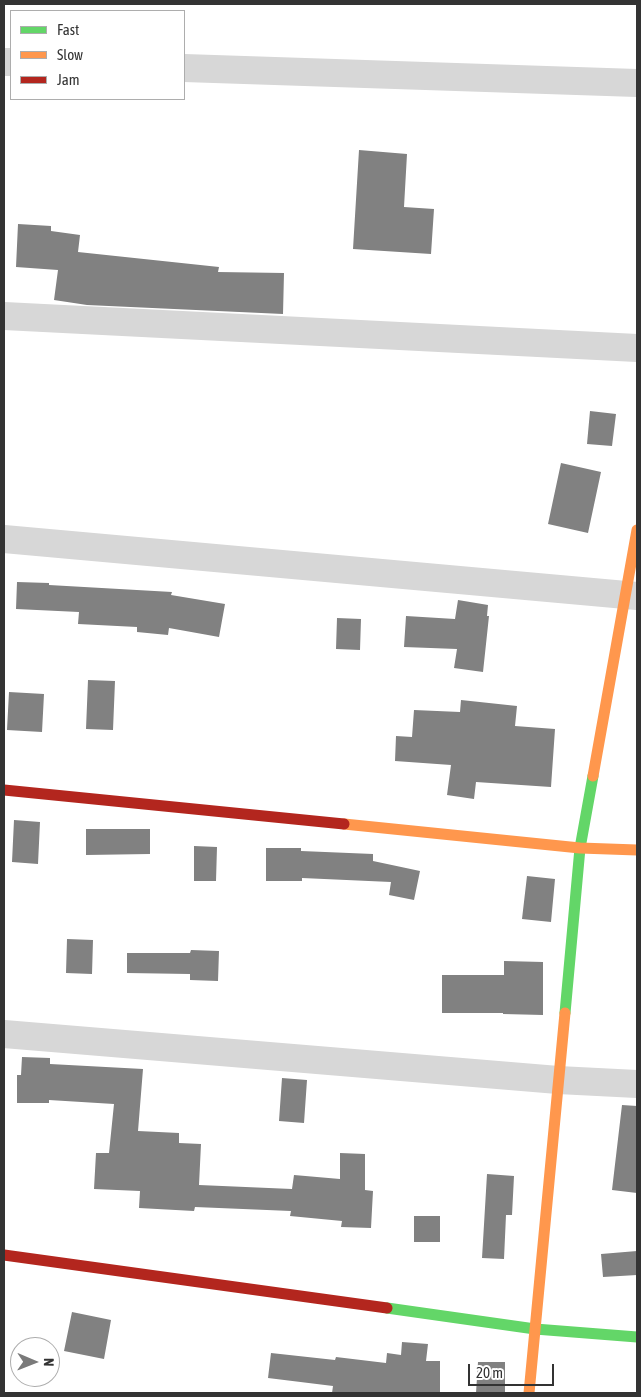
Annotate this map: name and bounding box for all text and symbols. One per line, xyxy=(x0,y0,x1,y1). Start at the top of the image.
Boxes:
legend xyxy=(10,10,185,100)
text: Fast xyxy=(57,21,79,38)
text: Slow xyxy=(57,46,83,63)
text: Jam xyxy=(57,71,80,88)
north arrow xyxy=(10,1337,60,1387)
scale bar xyxy=(471,1354,557,1386)
text: N xyxy=(41,1358,57,1367)
text: 20 m xyxy=(476,1364,503,1381)

